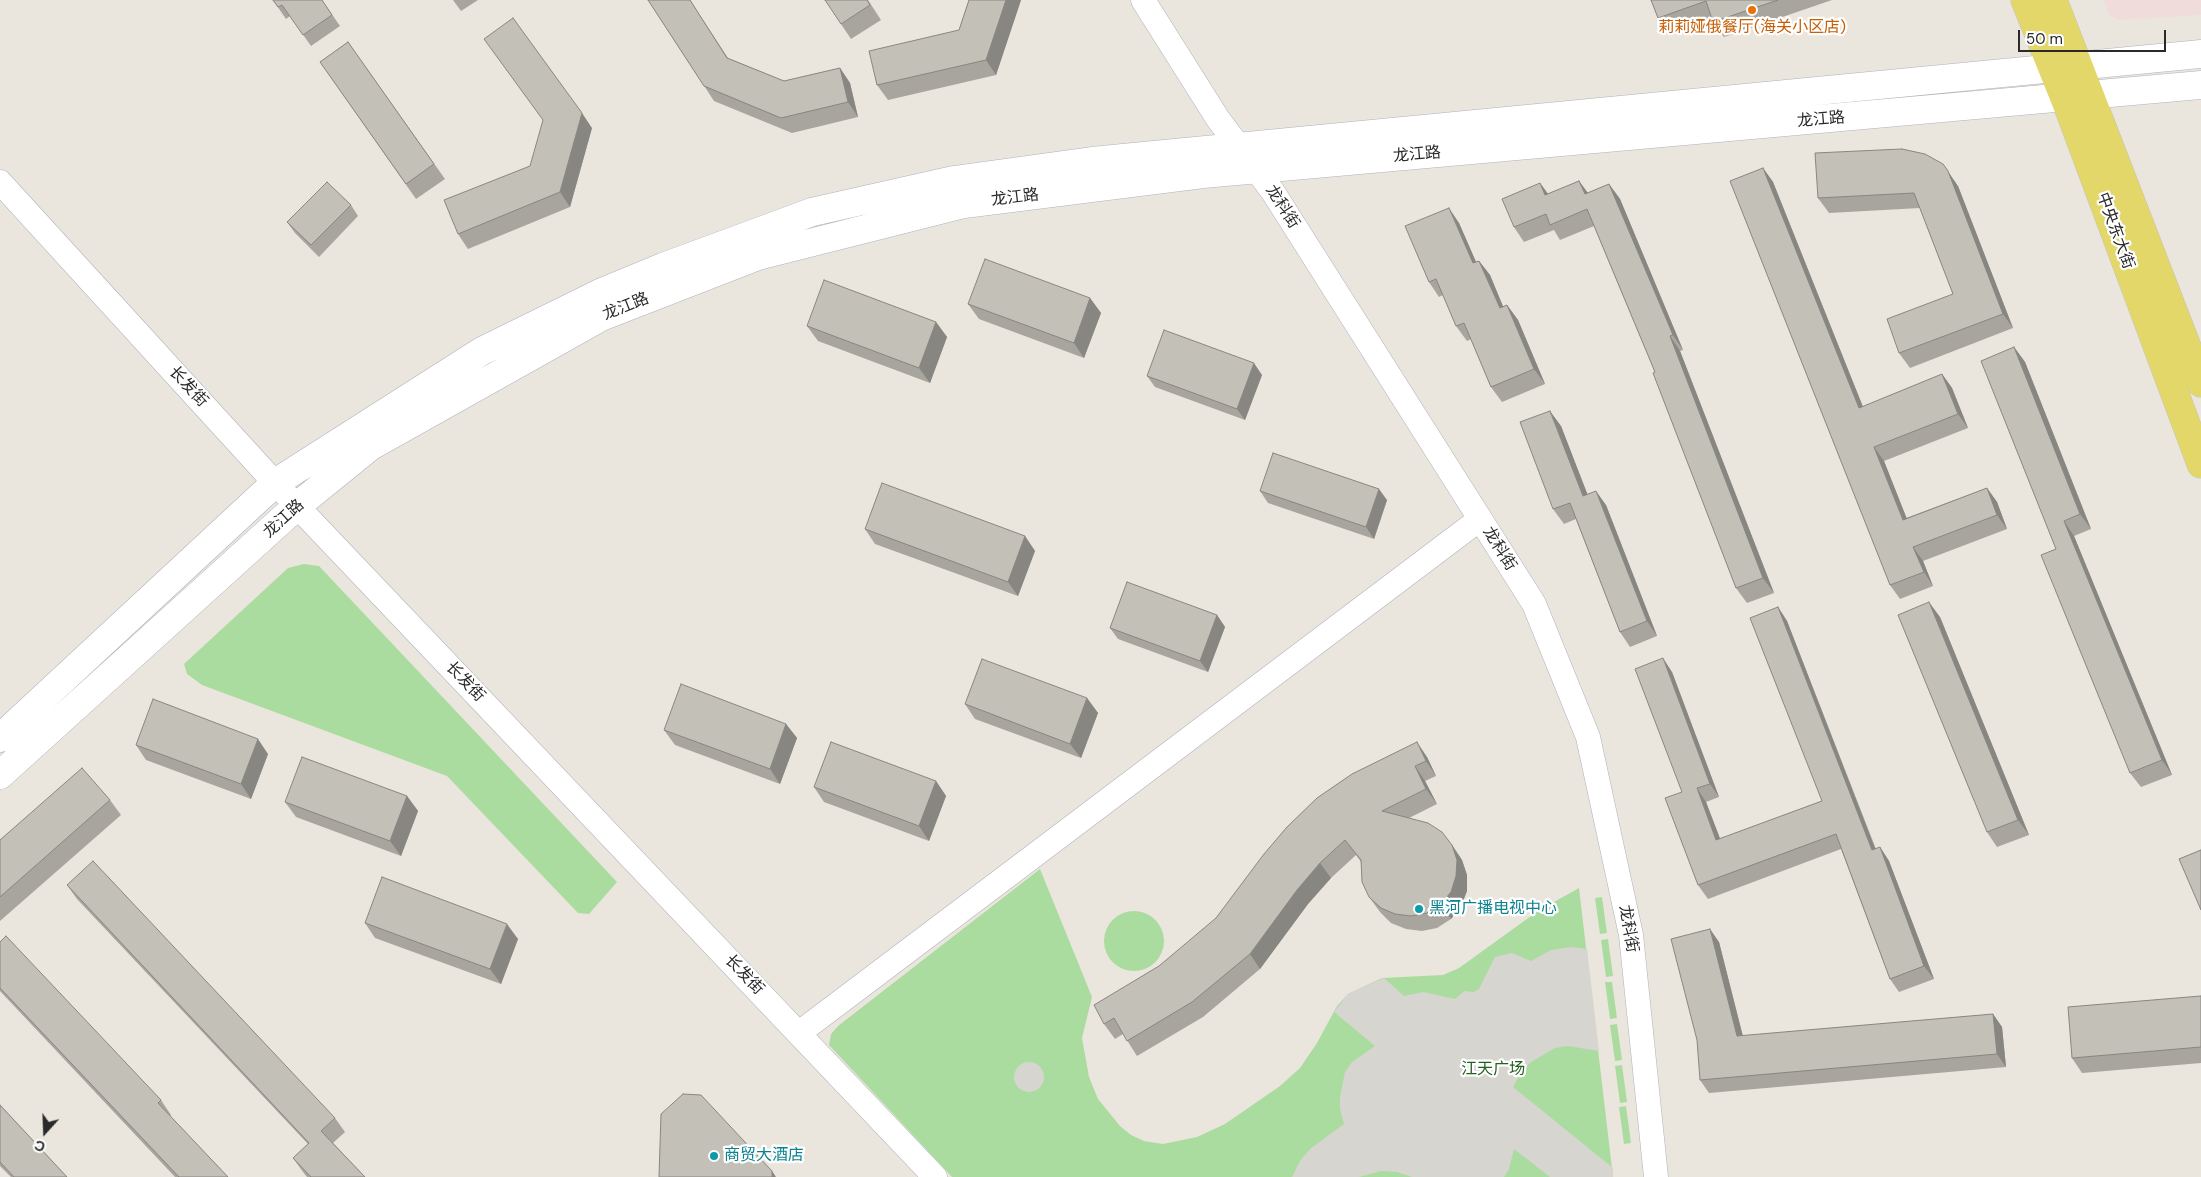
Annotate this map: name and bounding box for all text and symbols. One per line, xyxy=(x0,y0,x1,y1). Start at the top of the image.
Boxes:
marker: 莉莉娅俄餐厅(海关小区店) xyxy=(1746,4,1758,16)
place label: 莉莉娅俄餐厅(海关小区店) xyxy=(1658,18,1846,38)
scale bar xyxy=(2021,20,2168,52)
text: 50 m xyxy=(2026,29,2063,49)
street label: 龙江路 xyxy=(1796,108,1846,132)
street label: 龙江路 xyxy=(1392,143,1442,167)
street label: 龙科街 xyxy=(1261,182,1303,232)
street label: 龙江路 xyxy=(990,186,1040,210)
street label: 中央东大街 xyxy=(2092,190,2138,272)
street label: 龙江路 xyxy=(600,289,652,325)
street label: 长发街 xyxy=(165,363,211,411)
street label: 龙江路 xyxy=(260,496,308,542)
street label: 龙科街 xyxy=(1478,524,1520,574)
street label: 长发街 xyxy=(441,658,489,706)
place label: 黑河广播电视中心 xyxy=(1429,899,1557,919)
marker: 黑河广播电视中心 xyxy=(1413,903,1425,915)
street label: 龙科街 xyxy=(1614,904,1642,954)
street label: 长发街 xyxy=(720,951,768,999)
park label: 江天广场 xyxy=(1461,1060,1525,1080)
north arrow xyxy=(20,1107,70,1157)
text: С xyxy=(32,1136,48,1156)
place label: 商贸大酒店 xyxy=(724,1146,804,1166)
marker: 商贸大酒店 xyxy=(708,1150,720,1162)

